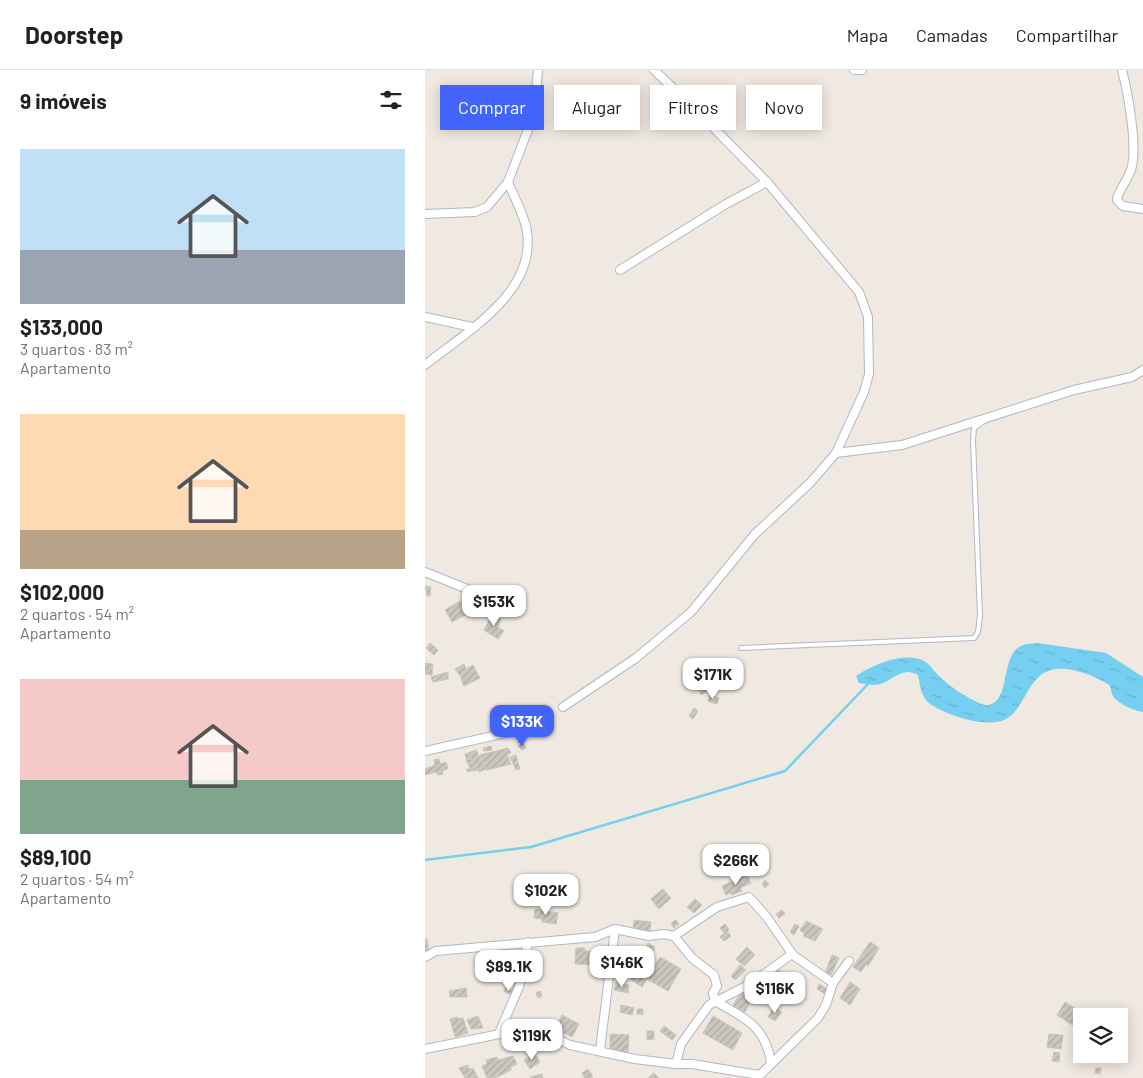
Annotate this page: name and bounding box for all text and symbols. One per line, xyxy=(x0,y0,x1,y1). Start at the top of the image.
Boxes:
text: Doorstep xyxy=(25,20,123,49)
text: Mapa xyxy=(847,24,888,46)
text: Camadas xyxy=(916,24,988,46)
text: Compartilhar xyxy=(1016,24,1118,46)
chip: Comprar xyxy=(440,85,544,130)
chip: Alugar xyxy=(554,85,640,130)
chip: Filtros xyxy=(650,85,736,130)
chip: Novo xyxy=(746,85,822,130)
icon: filters xyxy=(377,86,405,114)
text: 9 imóveis xyxy=(20,88,107,113)
icon: home xyxy=(168,181,258,271)
text: $133,000 xyxy=(20,314,103,339)
text: 3 quartos · 83 m² xyxy=(20,339,133,358)
text: Apartamento xyxy=(20,358,111,377)
icon: home xyxy=(168,446,258,536)
text: $102,000 xyxy=(20,579,104,604)
pin: $153K xyxy=(459,584,529,627)
text: $153K xyxy=(473,591,515,610)
text: 2 quartos · 54 m² xyxy=(20,604,134,623)
text: Apartamento xyxy=(20,623,111,642)
pin: $171K xyxy=(678,658,748,700)
text: $171K xyxy=(694,664,732,683)
pin: $133K xyxy=(487,704,557,747)
icon: home xyxy=(168,711,258,801)
text: $133K xyxy=(501,711,543,730)
text: $89,100 xyxy=(20,844,91,869)
pin: $266K xyxy=(701,844,771,886)
text: $266K xyxy=(713,850,759,869)
text: 2 quartos · 54 m² xyxy=(20,869,134,888)
pin: $102K xyxy=(511,874,581,916)
text: $102K xyxy=(525,880,567,899)
text: Apartamento xyxy=(20,888,111,907)
pin: $146K xyxy=(587,946,657,988)
pin: $89.1K xyxy=(468,950,550,992)
text: $146K xyxy=(600,952,644,971)
text: $89.1K xyxy=(486,956,532,975)
pin: $116K xyxy=(740,972,810,1014)
text: $116K xyxy=(755,978,795,997)
map controls xyxy=(1073,1008,1128,1063)
button: layers xyxy=(1073,1008,1128,1063)
pin: $119K xyxy=(497,1018,567,1061)
text: $119K xyxy=(512,1025,552,1044)

